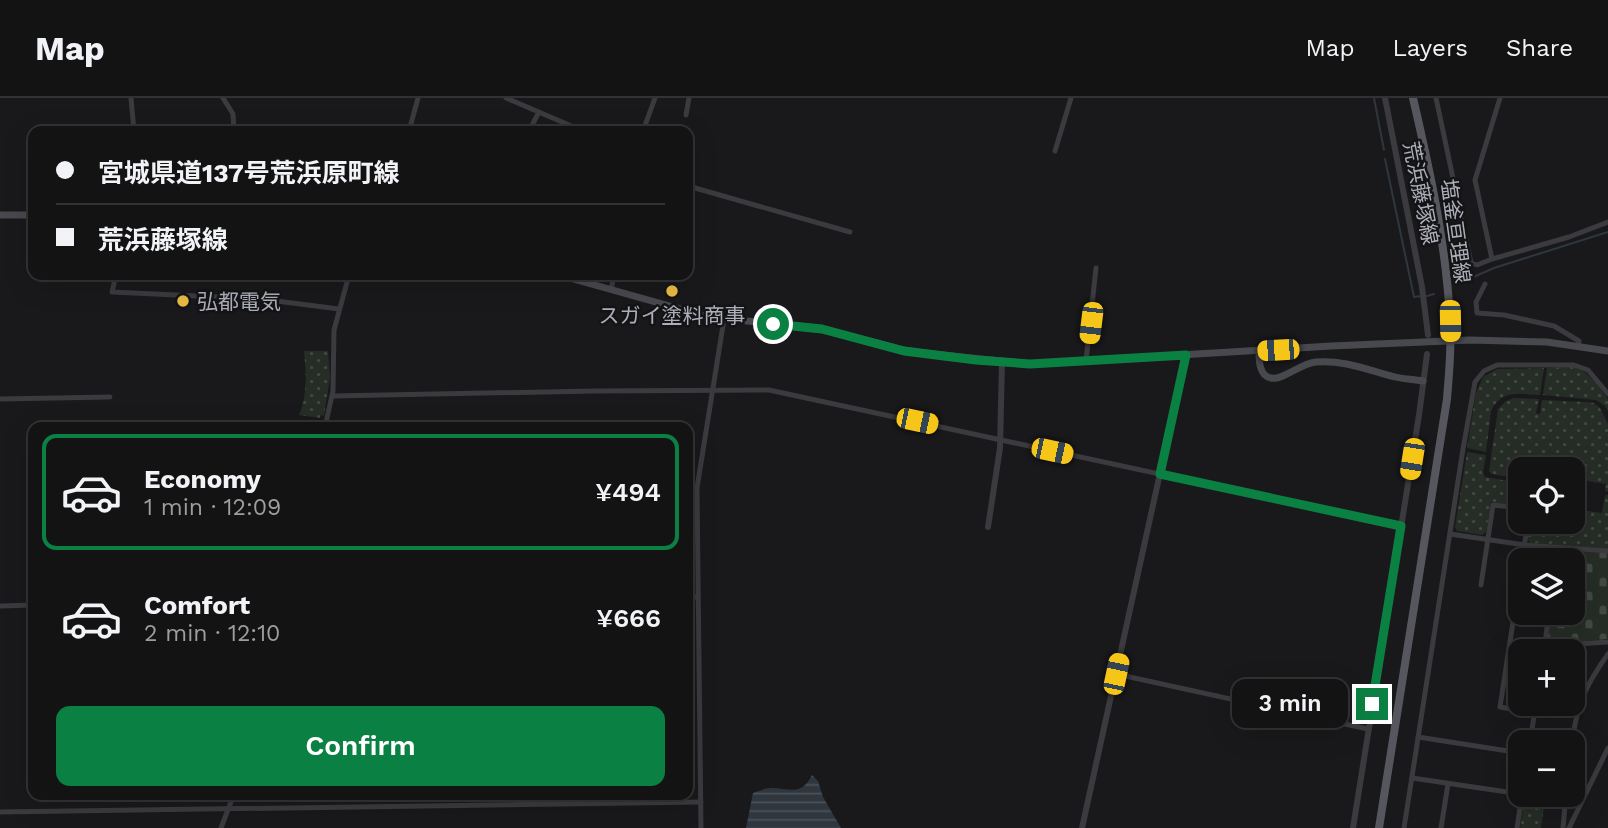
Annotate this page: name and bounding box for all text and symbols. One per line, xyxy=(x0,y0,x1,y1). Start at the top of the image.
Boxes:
text: Map xyxy=(35,29,105,68)
text: Map xyxy=(1306,34,1354,62)
text: Layers xyxy=(1392,34,1468,62)
text: Share xyxy=(1506,34,1573,62)
street label: 荒浜藤塚線 xyxy=(1399,139,1443,247)
text: 宮城県道137号荒浜原町線 xyxy=(98,158,400,188)
street label: 塩釜亘理線 xyxy=(1436,177,1476,285)
text: 荒浜藤塚線 xyxy=(98,225,228,255)
marker: スガイ塗料商事 xyxy=(664,283,680,299)
place label: 弘都電気 xyxy=(197,289,281,314)
marker: 弘都電気 xyxy=(175,293,191,309)
car xyxy=(1440,300,1461,342)
car xyxy=(1079,301,1104,345)
place label: スガイ塗料商事 xyxy=(599,303,746,328)
route start xyxy=(757,308,789,340)
car xyxy=(1257,338,1300,362)
car xyxy=(895,406,940,436)
car xyxy=(1030,436,1075,466)
car xyxy=(1399,437,1426,481)
map controls xyxy=(1508,457,1585,807)
button: locate xyxy=(1508,457,1585,534)
icon: car xyxy=(60,461,123,524)
text: Economy xyxy=(144,464,261,494)
text: ¥494 xyxy=(595,477,661,507)
text: 1 min · 12:09 xyxy=(144,494,281,521)
button: layers xyxy=(1508,548,1585,625)
icon: car xyxy=(60,587,123,650)
text: Comfort xyxy=(144,590,250,620)
text: ¥666 xyxy=(596,603,661,633)
text: 2 min · 12:10 xyxy=(144,620,280,647)
button: + xyxy=(1508,639,1585,716)
car xyxy=(1102,651,1131,697)
callout: 3 min xyxy=(1232,680,1348,728)
route end xyxy=(1356,688,1388,720)
text: 3 min xyxy=(1258,690,1322,717)
button: Confirm xyxy=(56,706,665,786)
button: − xyxy=(1508,730,1585,807)

